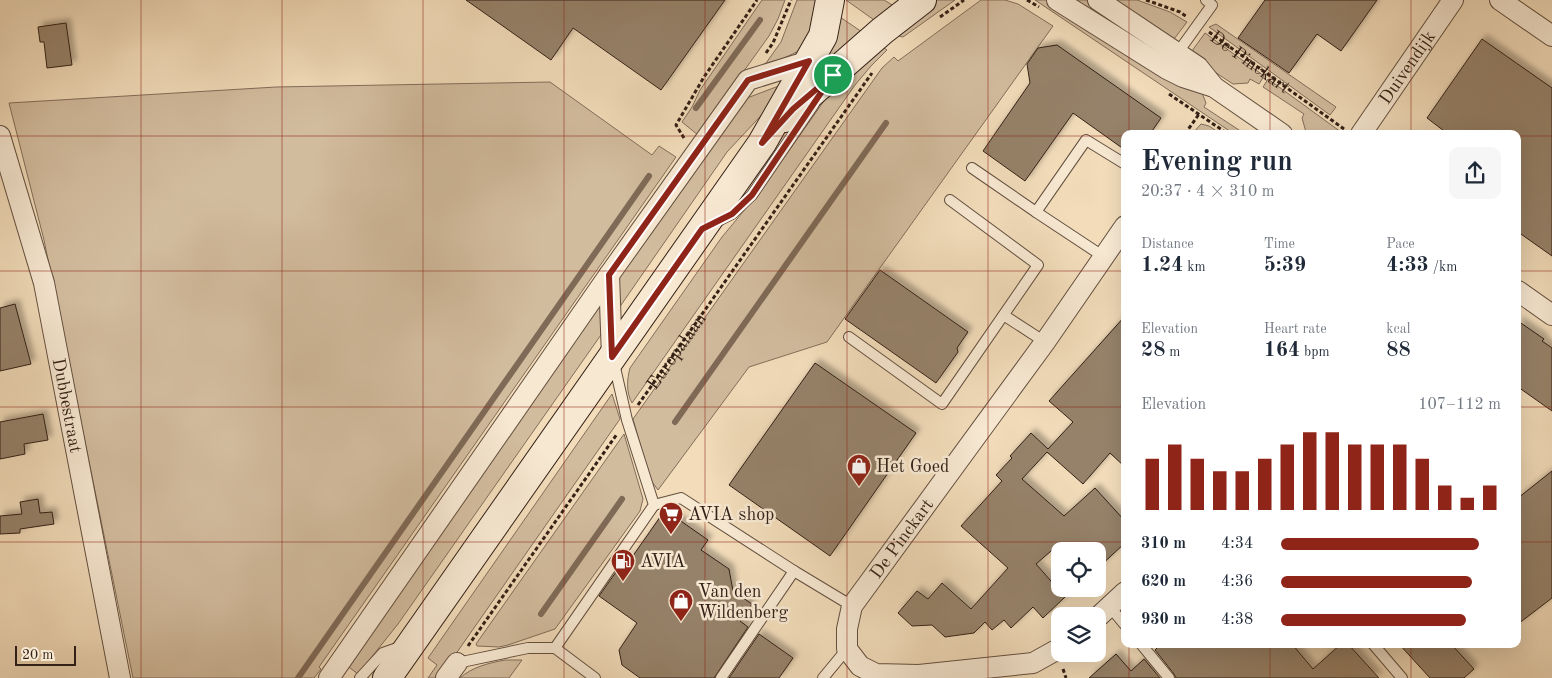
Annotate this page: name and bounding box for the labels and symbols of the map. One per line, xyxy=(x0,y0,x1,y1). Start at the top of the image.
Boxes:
street label: De Pinckart xyxy=(1206,28,1293,97)
street label: Duivendijk xyxy=(1376,28,1439,108)
pin xyxy=(812,54,854,96)
street label: Europalaan xyxy=(644,310,710,393)
street label: Dubbestraat xyxy=(49,357,84,454)
shop icon: Het Goed xyxy=(846,453,872,487)
place label: Het Goed xyxy=(876,458,949,476)
street label: De Pinckart xyxy=(867,496,937,582)
supermarket icon: AVIA shop xyxy=(658,501,684,535)
place label: AVIA shop xyxy=(688,506,774,524)
fuel station icon: AVIA xyxy=(610,548,636,582)
place label: AVIA xyxy=(640,553,686,571)
place label: Van den Wildenberg xyxy=(698,583,788,622)
shop icon: Van den Wildenberg xyxy=(668,588,694,622)
scale bar xyxy=(15,643,76,666)

